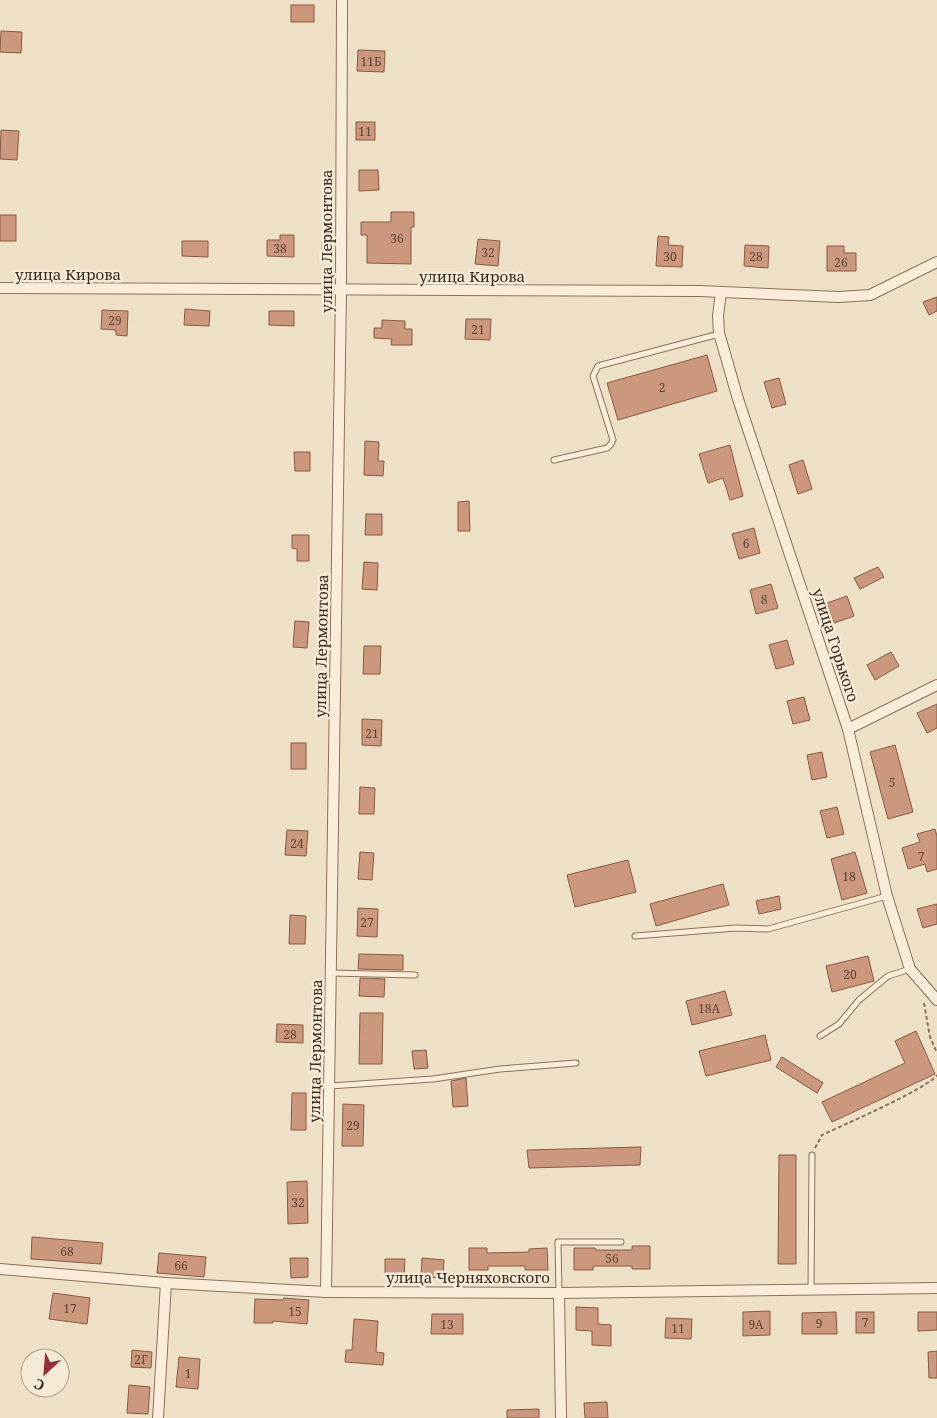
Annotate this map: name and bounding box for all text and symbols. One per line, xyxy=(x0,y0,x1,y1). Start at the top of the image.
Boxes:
house number: 11Б xyxy=(361,53,381,70)
house number: 11 xyxy=(358,123,372,140)
street label: улица Лермонтова xyxy=(316,169,336,313)
house number: 36 xyxy=(390,230,404,247)
house number: 38 xyxy=(273,240,287,257)
house number: 32 xyxy=(481,244,495,261)
house number: 30 xyxy=(663,248,677,265)
house number: 28 xyxy=(749,248,763,265)
house number: 26 xyxy=(834,254,848,271)
street label: улица Кирова xyxy=(15,264,121,284)
street label: улица Кирова xyxy=(419,266,525,286)
house number: 29 xyxy=(108,312,122,329)
house number: 21 xyxy=(471,321,485,338)
house number: 2 xyxy=(659,379,665,396)
house number: 6 xyxy=(743,535,750,552)
street label: улица Лермонтова xyxy=(310,574,332,718)
street label: улица Горького xyxy=(808,586,864,704)
house number: 8 xyxy=(761,591,768,608)
house number: 21 xyxy=(365,725,379,742)
house number: 5 xyxy=(889,774,895,791)
house number: 24 xyxy=(290,835,304,852)
house number: 7 xyxy=(918,848,925,865)
house number: 18 xyxy=(842,868,856,885)
house number: 27 xyxy=(360,914,374,931)
house number: 20 xyxy=(843,966,857,983)
street label: улица Лермонтова xyxy=(304,979,326,1123)
house number: 18А xyxy=(698,1000,720,1017)
house number: 28 xyxy=(283,1026,297,1043)
house number: 29 xyxy=(346,1117,360,1134)
house number: 32 xyxy=(291,1194,305,1211)
house number: 68 xyxy=(60,1243,74,1260)
house number: 56 xyxy=(605,1250,619,1267)
house number: 66 xyxy=(174,1257,188,1274)
street label: улица Черняховского xyxy=(386,1267,550,1287)
house number: 17 xyxy=(63,1300,77,1317)
house number: 15 xyxy=(288,1303,302,1320)
house number: 7 xyxy=(862,1314,869,1331)
house number: 9 xyxy=(816,1315,822,1332)
house number: 13 xyxy=(440,1316,454,1333)
house number: 9А xyxy=(748,1316,764,1333)
house number: 11 xyxy=(671,1320,685,1337)
north arrow xyxy=(20,1348,70,1398)
house number: 2Г xyxy=(134,1351,148,1368)
house number: 1 xyxy=(185,1365,191,1382)
text: С xyxy=(31,1375,47,1396)

